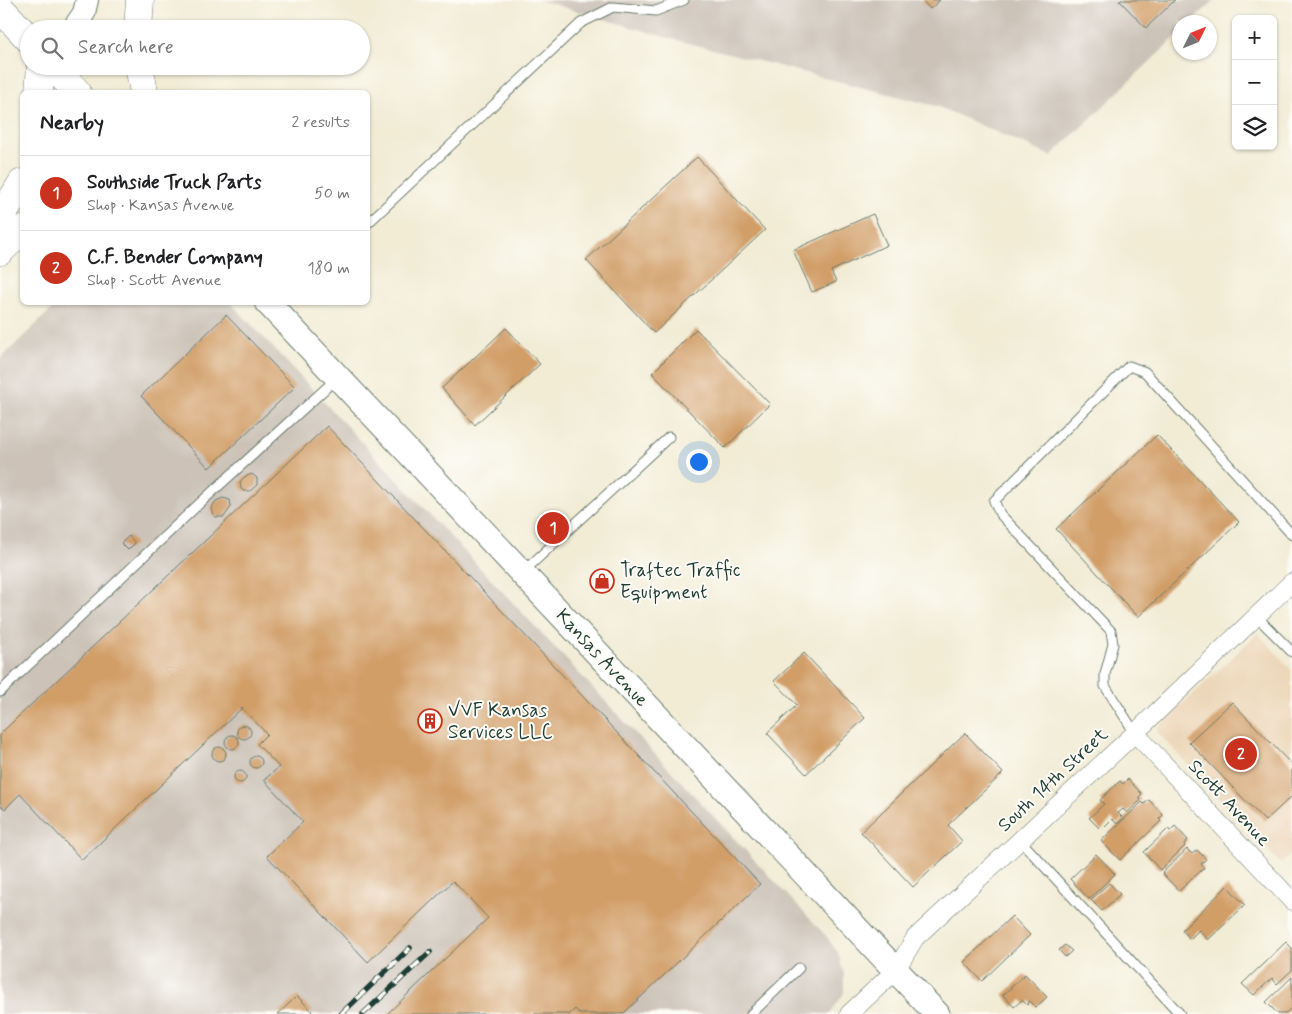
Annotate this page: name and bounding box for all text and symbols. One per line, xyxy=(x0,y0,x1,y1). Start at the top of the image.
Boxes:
north arrow xyxy=(1172,15,1217,60)
map controls xyxy=(1232,15,1277,150)
button: + xyxy=(1232,15,1277,60)
search box xyxy=(20,20,370,75)
icon: search xyxy=(38,34,66,62)
text: Search here xyxy=(78,35,174,60)
button: − xyxy=(1232,60,1277,105)
button: layers xyxy=(1232,105,1277,150)
text: Nearby xyxy=(40,109,104,137)
text: 2 results xyxy=(292,112,350,133)
text: Southside Truck Parts xyxy=(87,170,261,195)
text: 1 xyxy=(52,183,60,204)
text: 50 m xyxy=(314,183,350,204)
text: Shop · Kansas Avenue xyxy=(87,195,234,216)
text: C.F. Bender Company xyxy=(87,245,263,270)
text: 2 xyxy=(52,258,60,279)
text: 180 m xyxy=(307,258,350,279)
text: Shop · Scott Avenue xyxy=(87,270,221,291)
your location xyxy=(686,449,712,475)
pin: 1 xyxy=(537,509,569,547)
place label: Traftec Traffic Equipment xyxy=(620,558,741,605)
shop icon: Traftec Traffic Equipment xyxy=(589,568,615,594)
street label: Kansas Avenue xyxy=(550,604,654,712)
place label: VVF Kansas Services LLC xyxy=(448,698,553,745)
building icon: VVF Kansas Services LLC xyxy=(417,708,443,734)
street label: South 14th Street xyxy=(993,722,1113,838)
pin: 2 xyxy=(1225,735,1257,773)
street label: Scott Avenue xyxy=(1182,754,1276,852)

